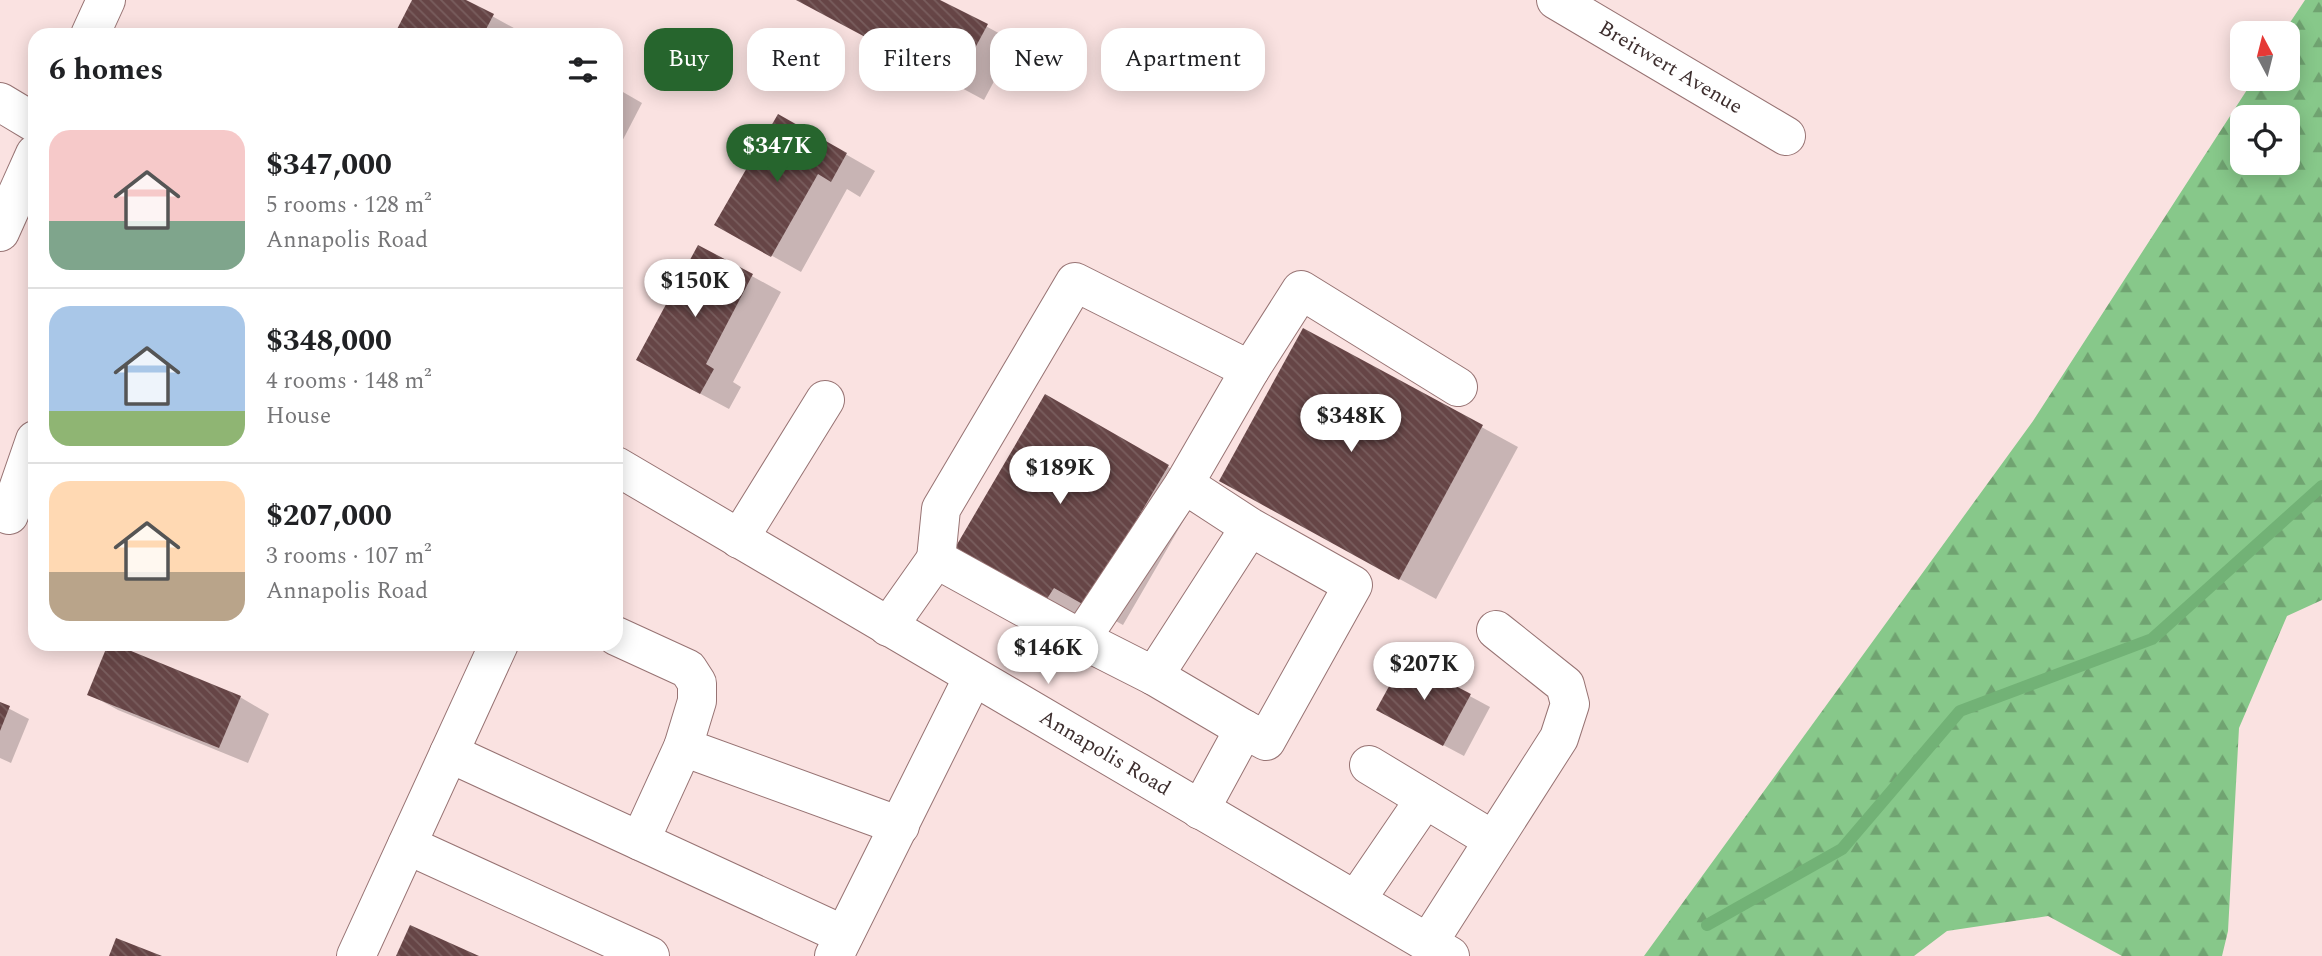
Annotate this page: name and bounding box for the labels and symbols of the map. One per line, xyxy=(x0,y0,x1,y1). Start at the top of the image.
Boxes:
street label: Breitwert Avenue xyxy=(1592,12,1749,123)
north arrow xyxy=(2230,21,2300,91)
pin: $347K xyxy=(728,124,826,184)
pin: $150K xyxy=(646,260,744,319)
pin: $348K xyxy=(1302,394,1400,454)
pin: $189K xyxy=(1011,447,1109,506)
pin: $146K xyxy=(999,626,1097,686)
pin: $207K xyxy=(1375,642,1473,702)
street label: Annapolis Road xyxy=(1033,702,1177,805)

